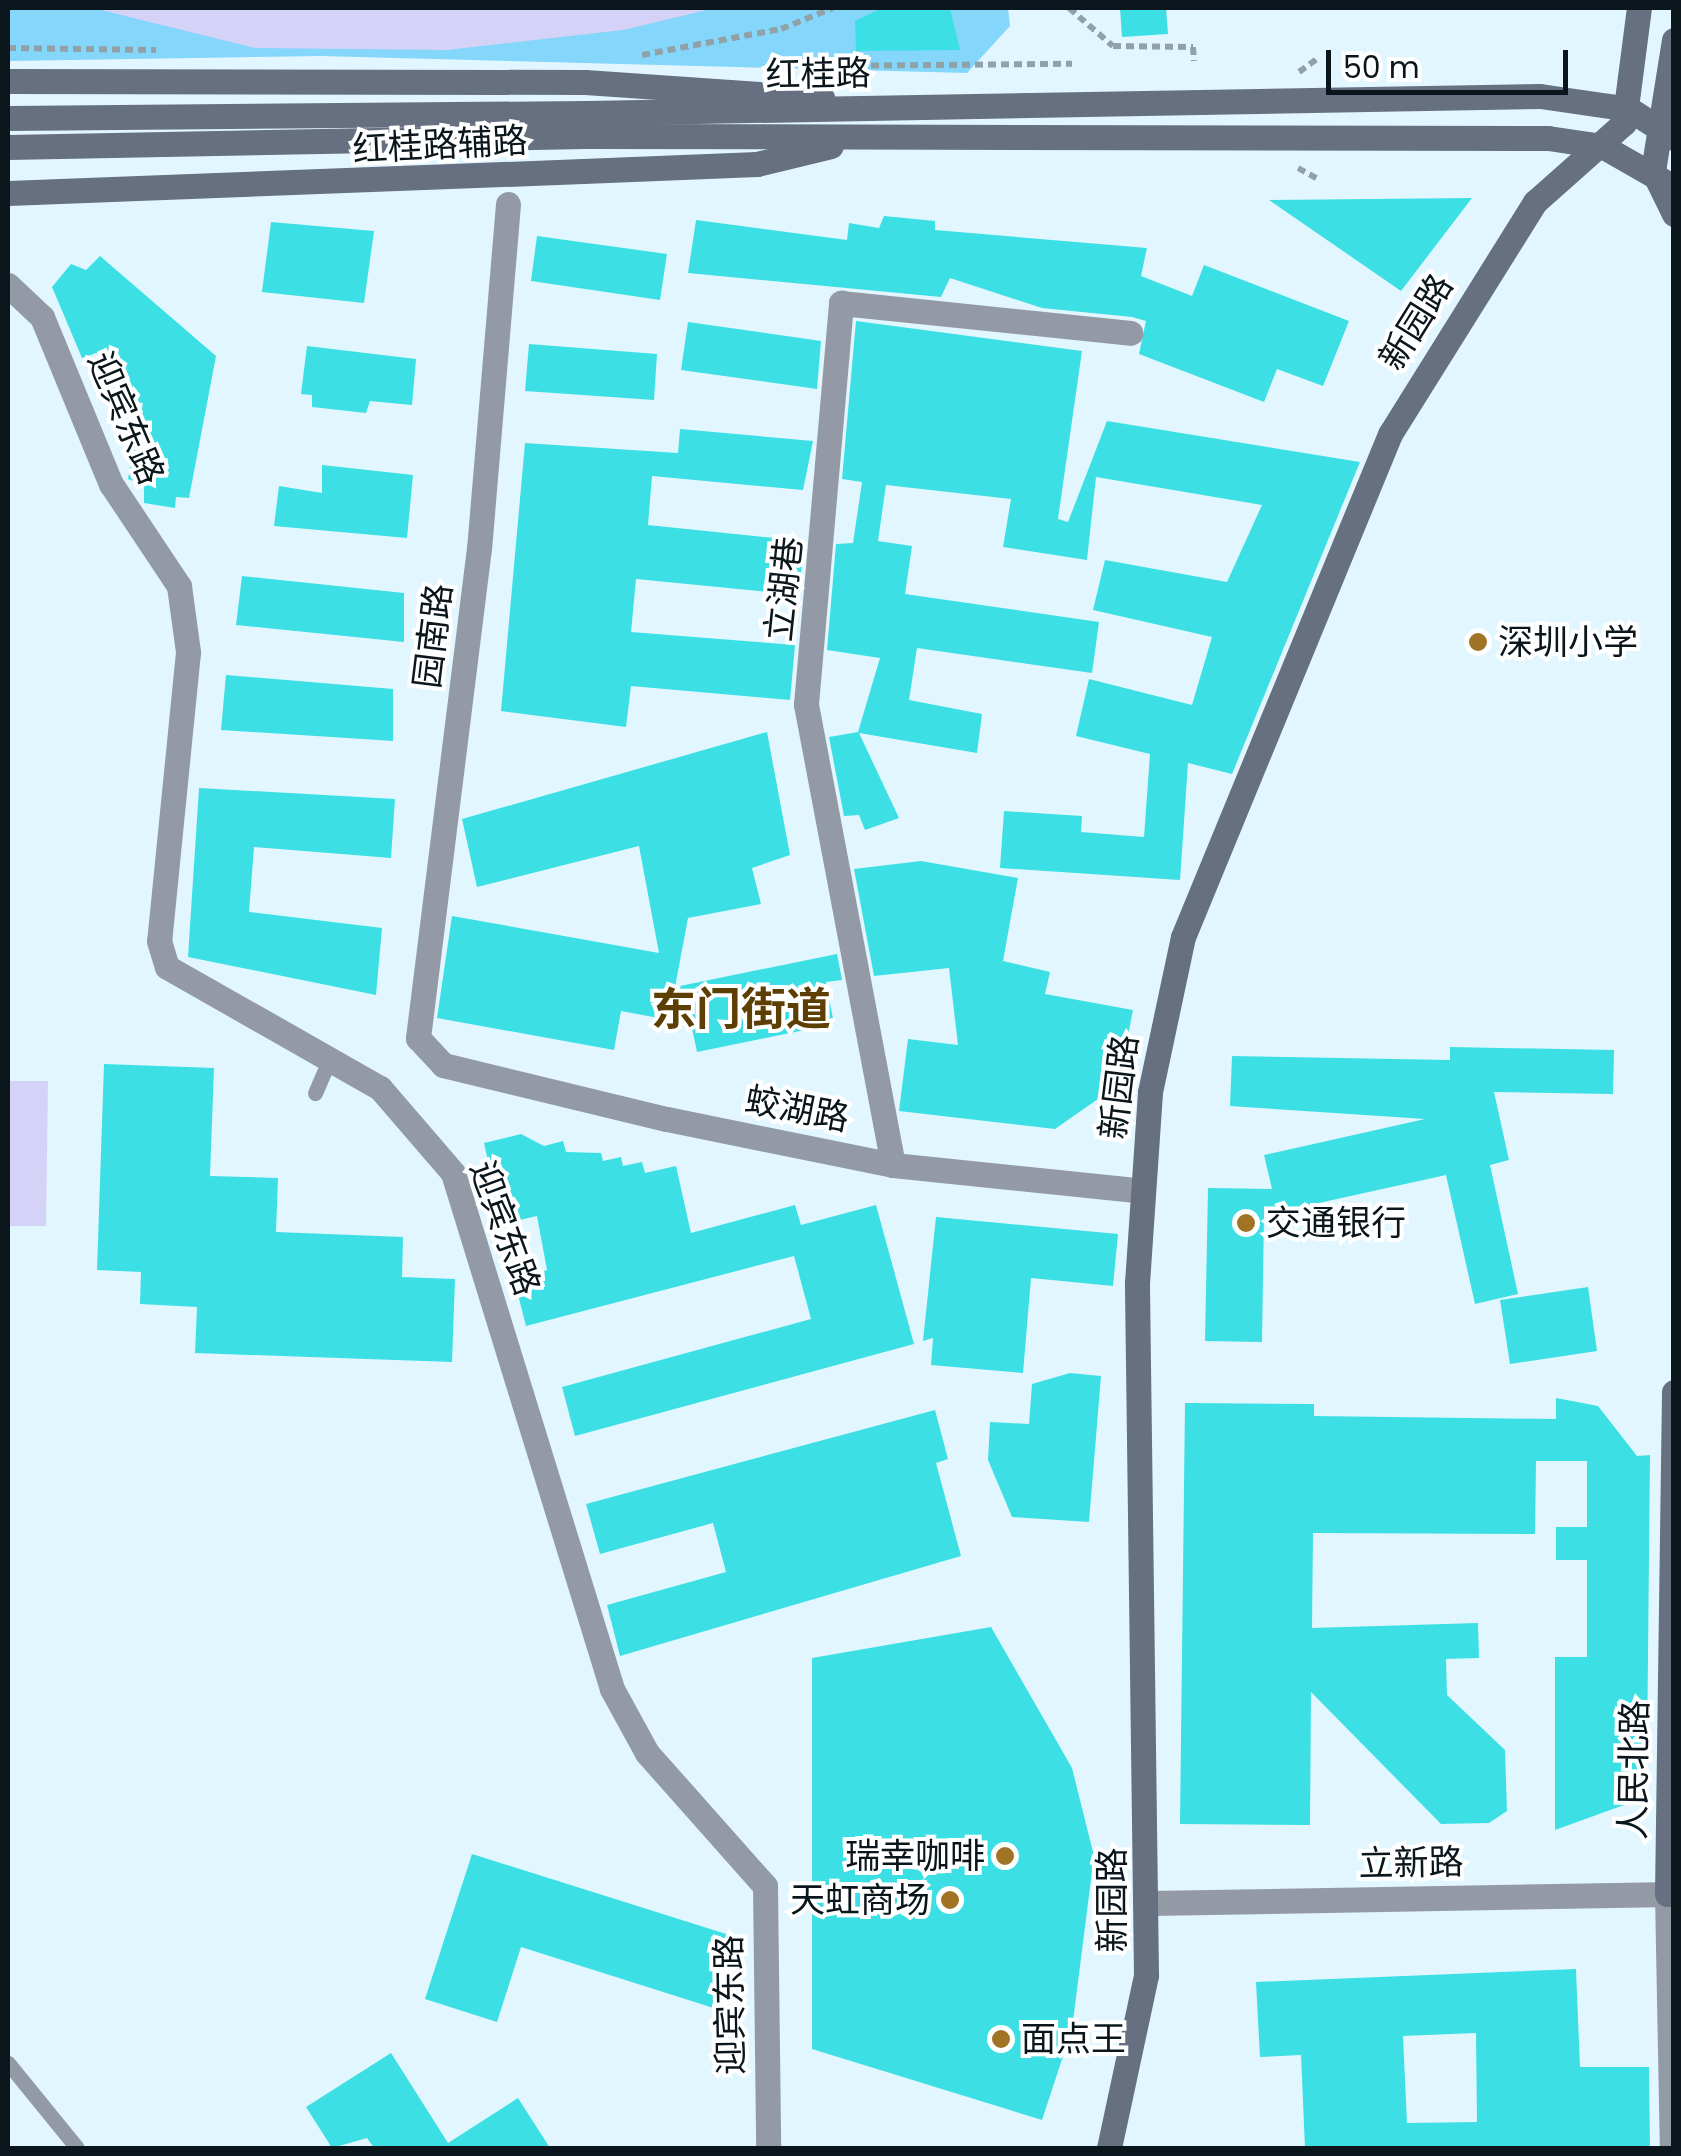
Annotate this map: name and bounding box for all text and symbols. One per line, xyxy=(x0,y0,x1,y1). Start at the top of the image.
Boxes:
scale bar xyxy=(1331,30,1574,92)
text: 50 m xyxy=(1343,46,1420,89)
street label: 红桂路 xyxy=(765,52,871,96)
street label: 红桂路辅路 xyxy=(352,119,528,171)
street label: 新园路 xyxy=(1370,266,1462,378)
street label: 迎宾东路 xyxy=(79,345,173,491)
street label: 立湖巷 xyxy=(758,535,810,643)
street label: 园南路 xyxy=(406,581,460,691)
place label: 深圳小学 xyxy=(1498,621,1638,663)
marker: 深圳小学 xyxy=(1467,631,1489,653)
district label: 东门街道 xyxy=(651,983,831,1037)
street label: 新园路 xyxy=(1092,1032,1146,1142)
street label: 蛟湖路 xyxy=(741,1078,853,1140)
street label: 迎宾东路 xyxy=(461,1155,549,1301)
place label: 交通银行 xyxy=(1266,1202,1406,1244)
marker: 交通银行 xyxy=(1235,1212,1257,1234)
street label: 人民北路 xyxy=(1612,1700,1656,1840)
place label: 瑞幸咖啡 xyxy=(845,1835,985,1877)
street label: 立新路 xyxy=(1358,1841,1464,1885)
marker: 瑞幸咖啡 xyxy=(994,1845,1016,1867)
street label: 新园路 xyxy=(1091,1848,1133,1952)
place label: 天虹商场 xyxy=(790,1879,930,1921)
marker: 天虹商场 xyxy=(939,1889,961,1911)
street label: 迎宾东路 xyxy=(708,1935,752,2075)
place label: 面点王 xyxy=(1021,2018,1126,2060)
marker: 面点王 xyxy=(990,2028,1012,2050)

